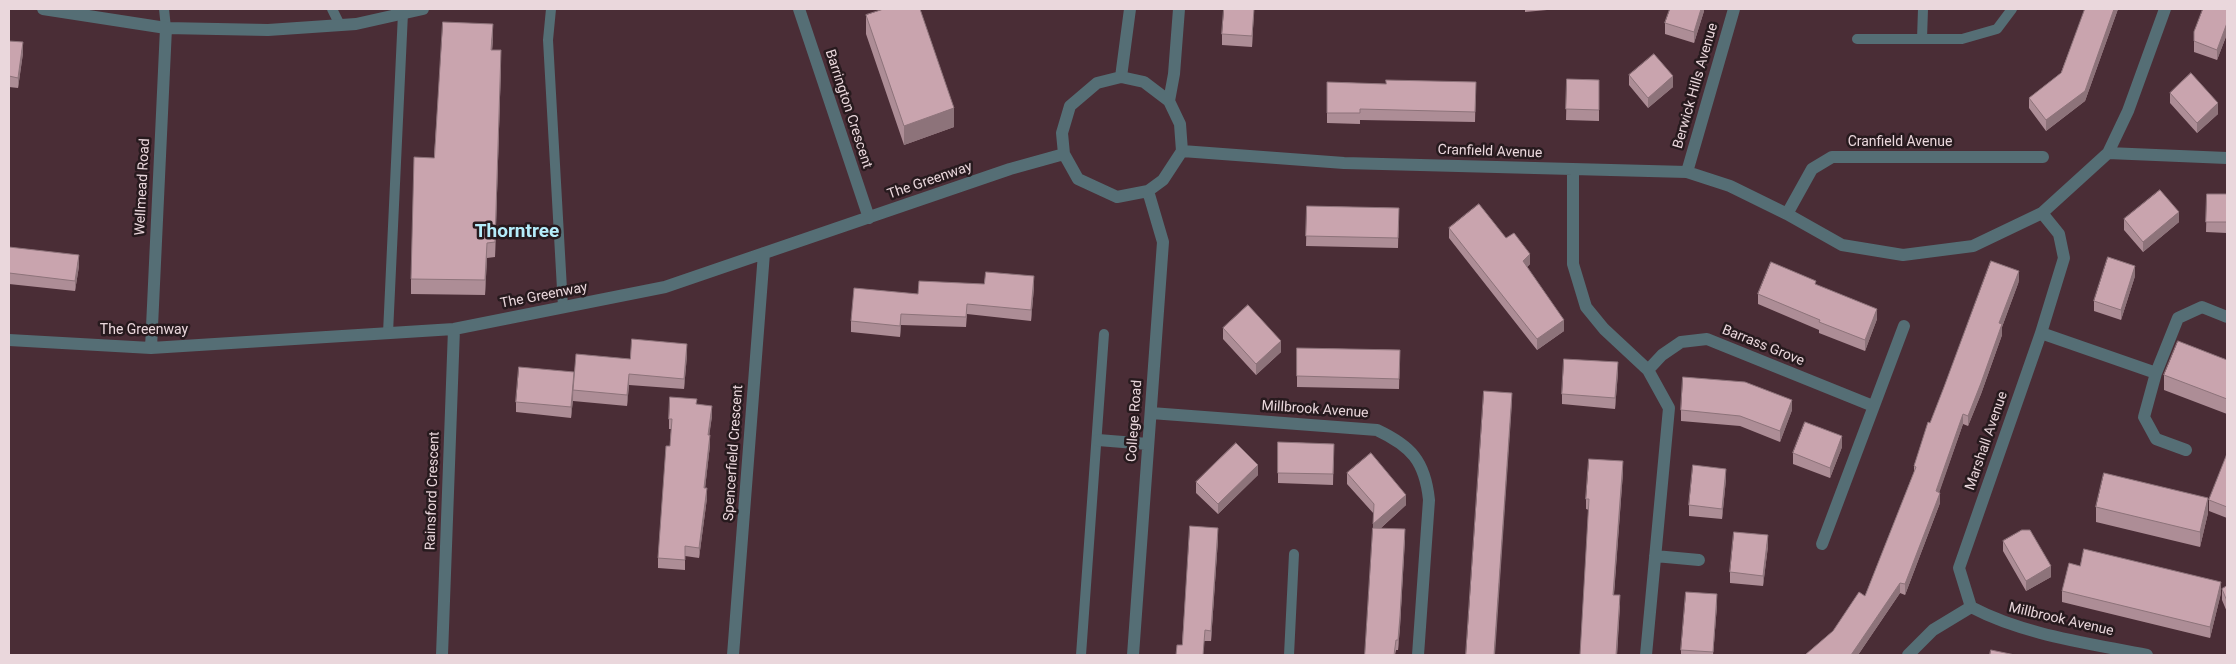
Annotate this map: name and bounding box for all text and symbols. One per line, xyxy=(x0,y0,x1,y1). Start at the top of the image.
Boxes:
street label: Berwick Hills Avenue xyxy=(1670,21,1722,151)
street label: Barrington Crescent xyxy=(821,47,875,171)
street label: Cranfield Avenue xyxy=(1848,134,1952,150)
street label: Wellmead Road xyxy=(132,138,154,236)
street label: Cranfield Avenue xyxy=(1437,142,1543,162)
street label: The Greenway xyxy=(885,159,975,203)
district label: Thorntree xyxy=(475,221,559,243)
street label: The Greenway xyxy=(499,279,589,313)
street label: The Greenway xyxy=(100,322,188,338)
street label: Barrass Grove xyxy=(1719,322,1807,370)
street label: College Road xyxy=(1124,379,1146,463)
street label: Spencerfield Crescent xyxy=(721,384,747,522)
street label: Marshall Avenue xyxy=(1962,389,2012,493)
street label: Millbrook Avenue xyxy=(1261,398,1369,422)
street label: Rainsford Crescent xyxy=(423,431,443,551)
street label: Millbrook Avenue xyxy=(2007,600,2115,640)

